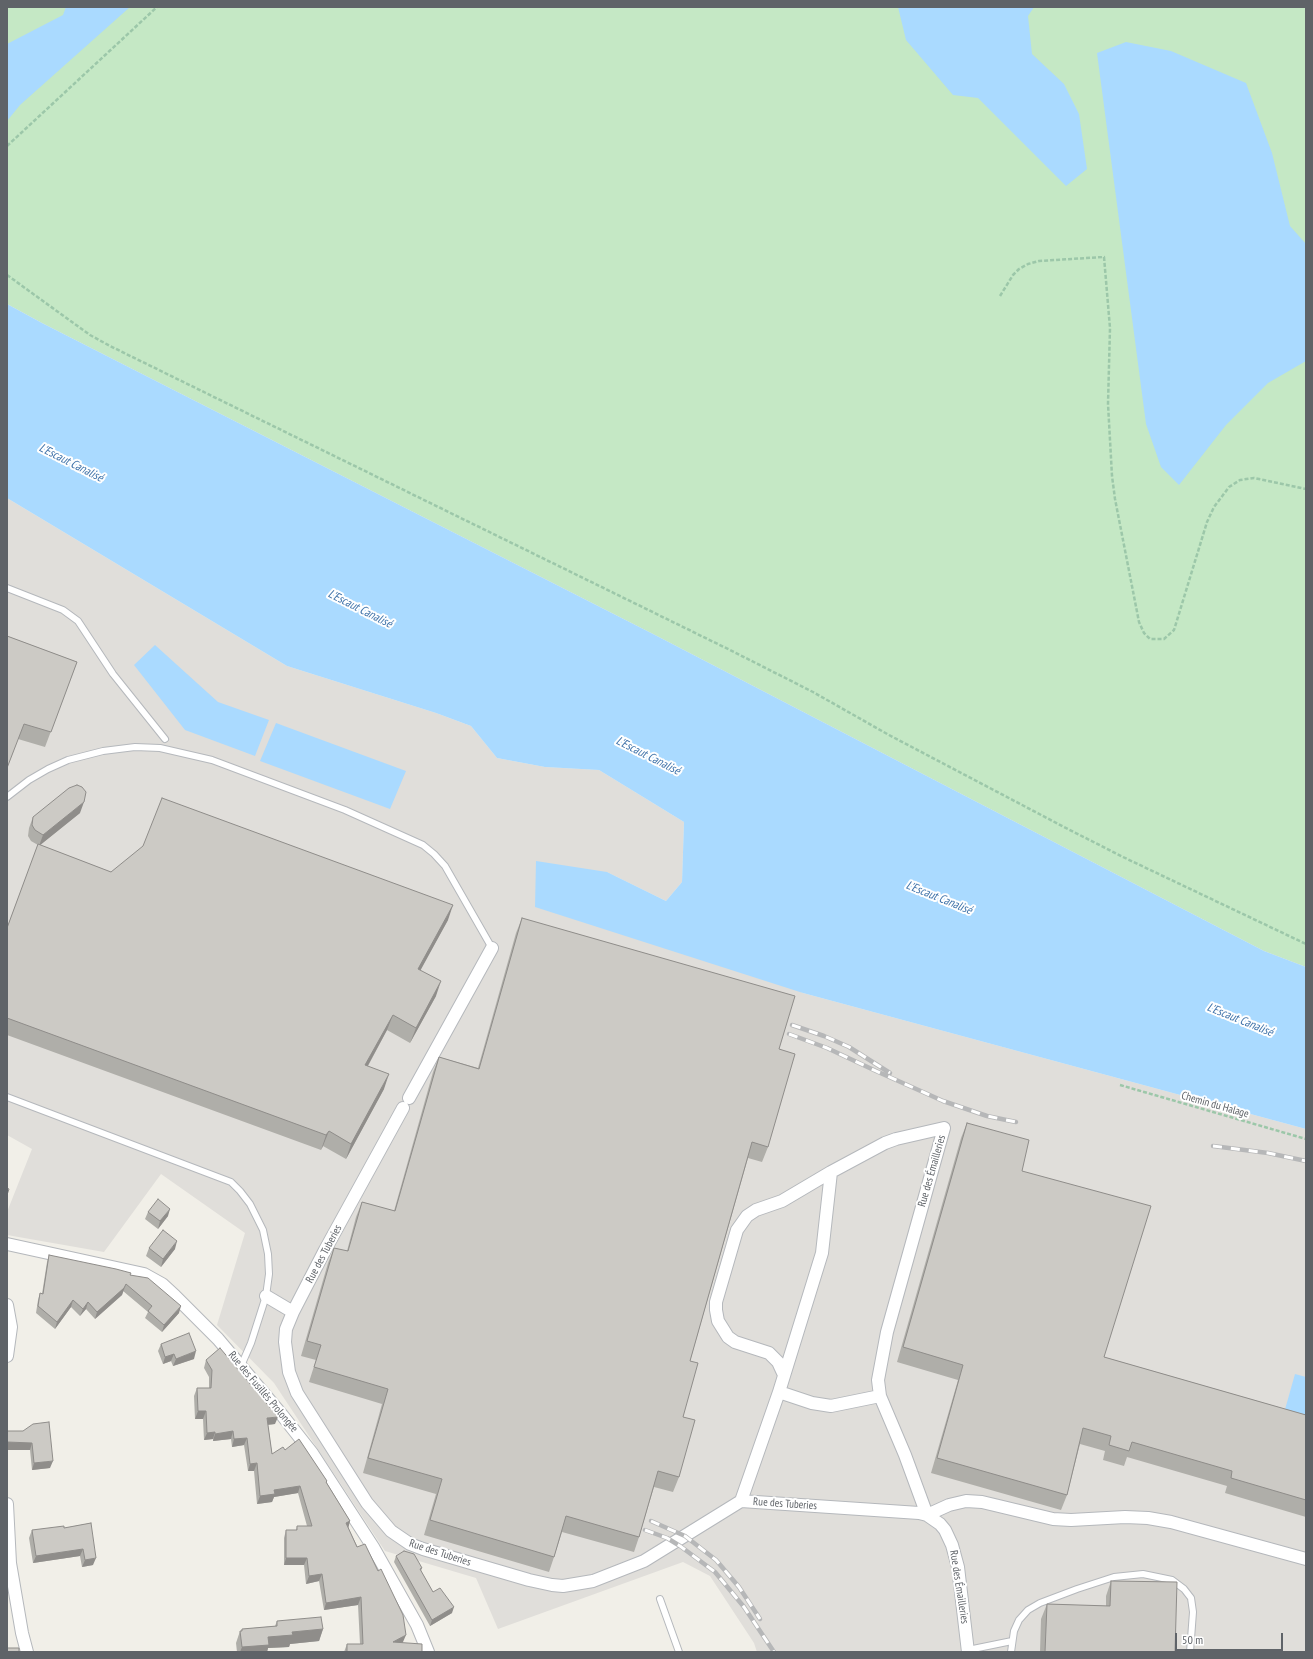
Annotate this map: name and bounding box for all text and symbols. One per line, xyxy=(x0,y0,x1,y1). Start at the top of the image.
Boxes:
water label: L'Escaut Canalisé xyxy=(37,441,105,485)
water label: L'Escaut Canalisé xyxy=(326,587,394,631)
water label: L'Escaut Canalisé xyxy=(614,734,682,778)
water label: L'Escaut Canalisé xyxy=(904,878,974,918)
water label: L'Escaut Canalisé xyxy=(1205,1000,1275,1040)
street label: Chemin du Halage xyxy=(1180,1089,1250,1121)
street label: Rue des Émailleries xyxy=(915,1133,949,1209)
street label: Rue des Tuberies xyxy=(303,1223,345,1285)
street label: Rue des Fusillés Prolongée xyxy=(225,1349,301,1435)
street label: Rue des Tuberies xyxy=(753,1495,817,1513)
street label: Rue des Tuberies xyxy=(408,1537,472,1569)
street label: Rue des Émailleries xyxy=(947,1549,971,1625)
scale bar xyxy=(1177,1625,1285,1651)
text: 50 m xyxy=(1182,1632,1203,1647)

